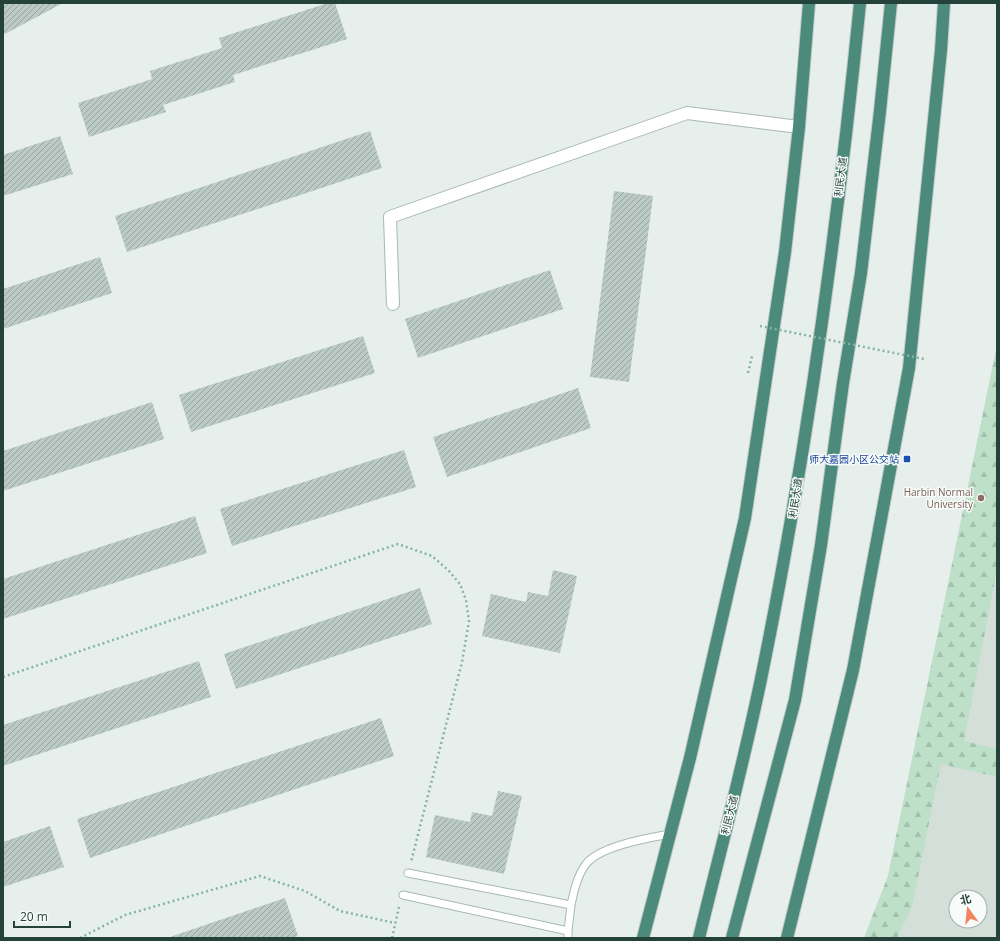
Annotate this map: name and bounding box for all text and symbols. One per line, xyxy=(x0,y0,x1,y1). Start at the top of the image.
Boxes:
street label: 利民大道 xyxy=(831,156,849,198)
place label: 师大嘉园小区公交站 xyxy=(809,452,899,466)
marker: 师大嘉园小区公交站 xyxy=(902,454,912,464)
street label: 利民大道 xyxy=(785,477,805,519)
place label: Harbin Normal University xyxy=(904,485,974,511)
marker: Harbin Normal University xyxy=(976,493,986,503)
street label: 利民大道 xyxy=(717,794,741,836)
north arrow xyxy=(948,889,988,929)
text: 北 xyxy=(958,890,973,908)
scale bar xyxy=(14,903,70,929)
text: 20 m xyxy=(20,908,48,925)

